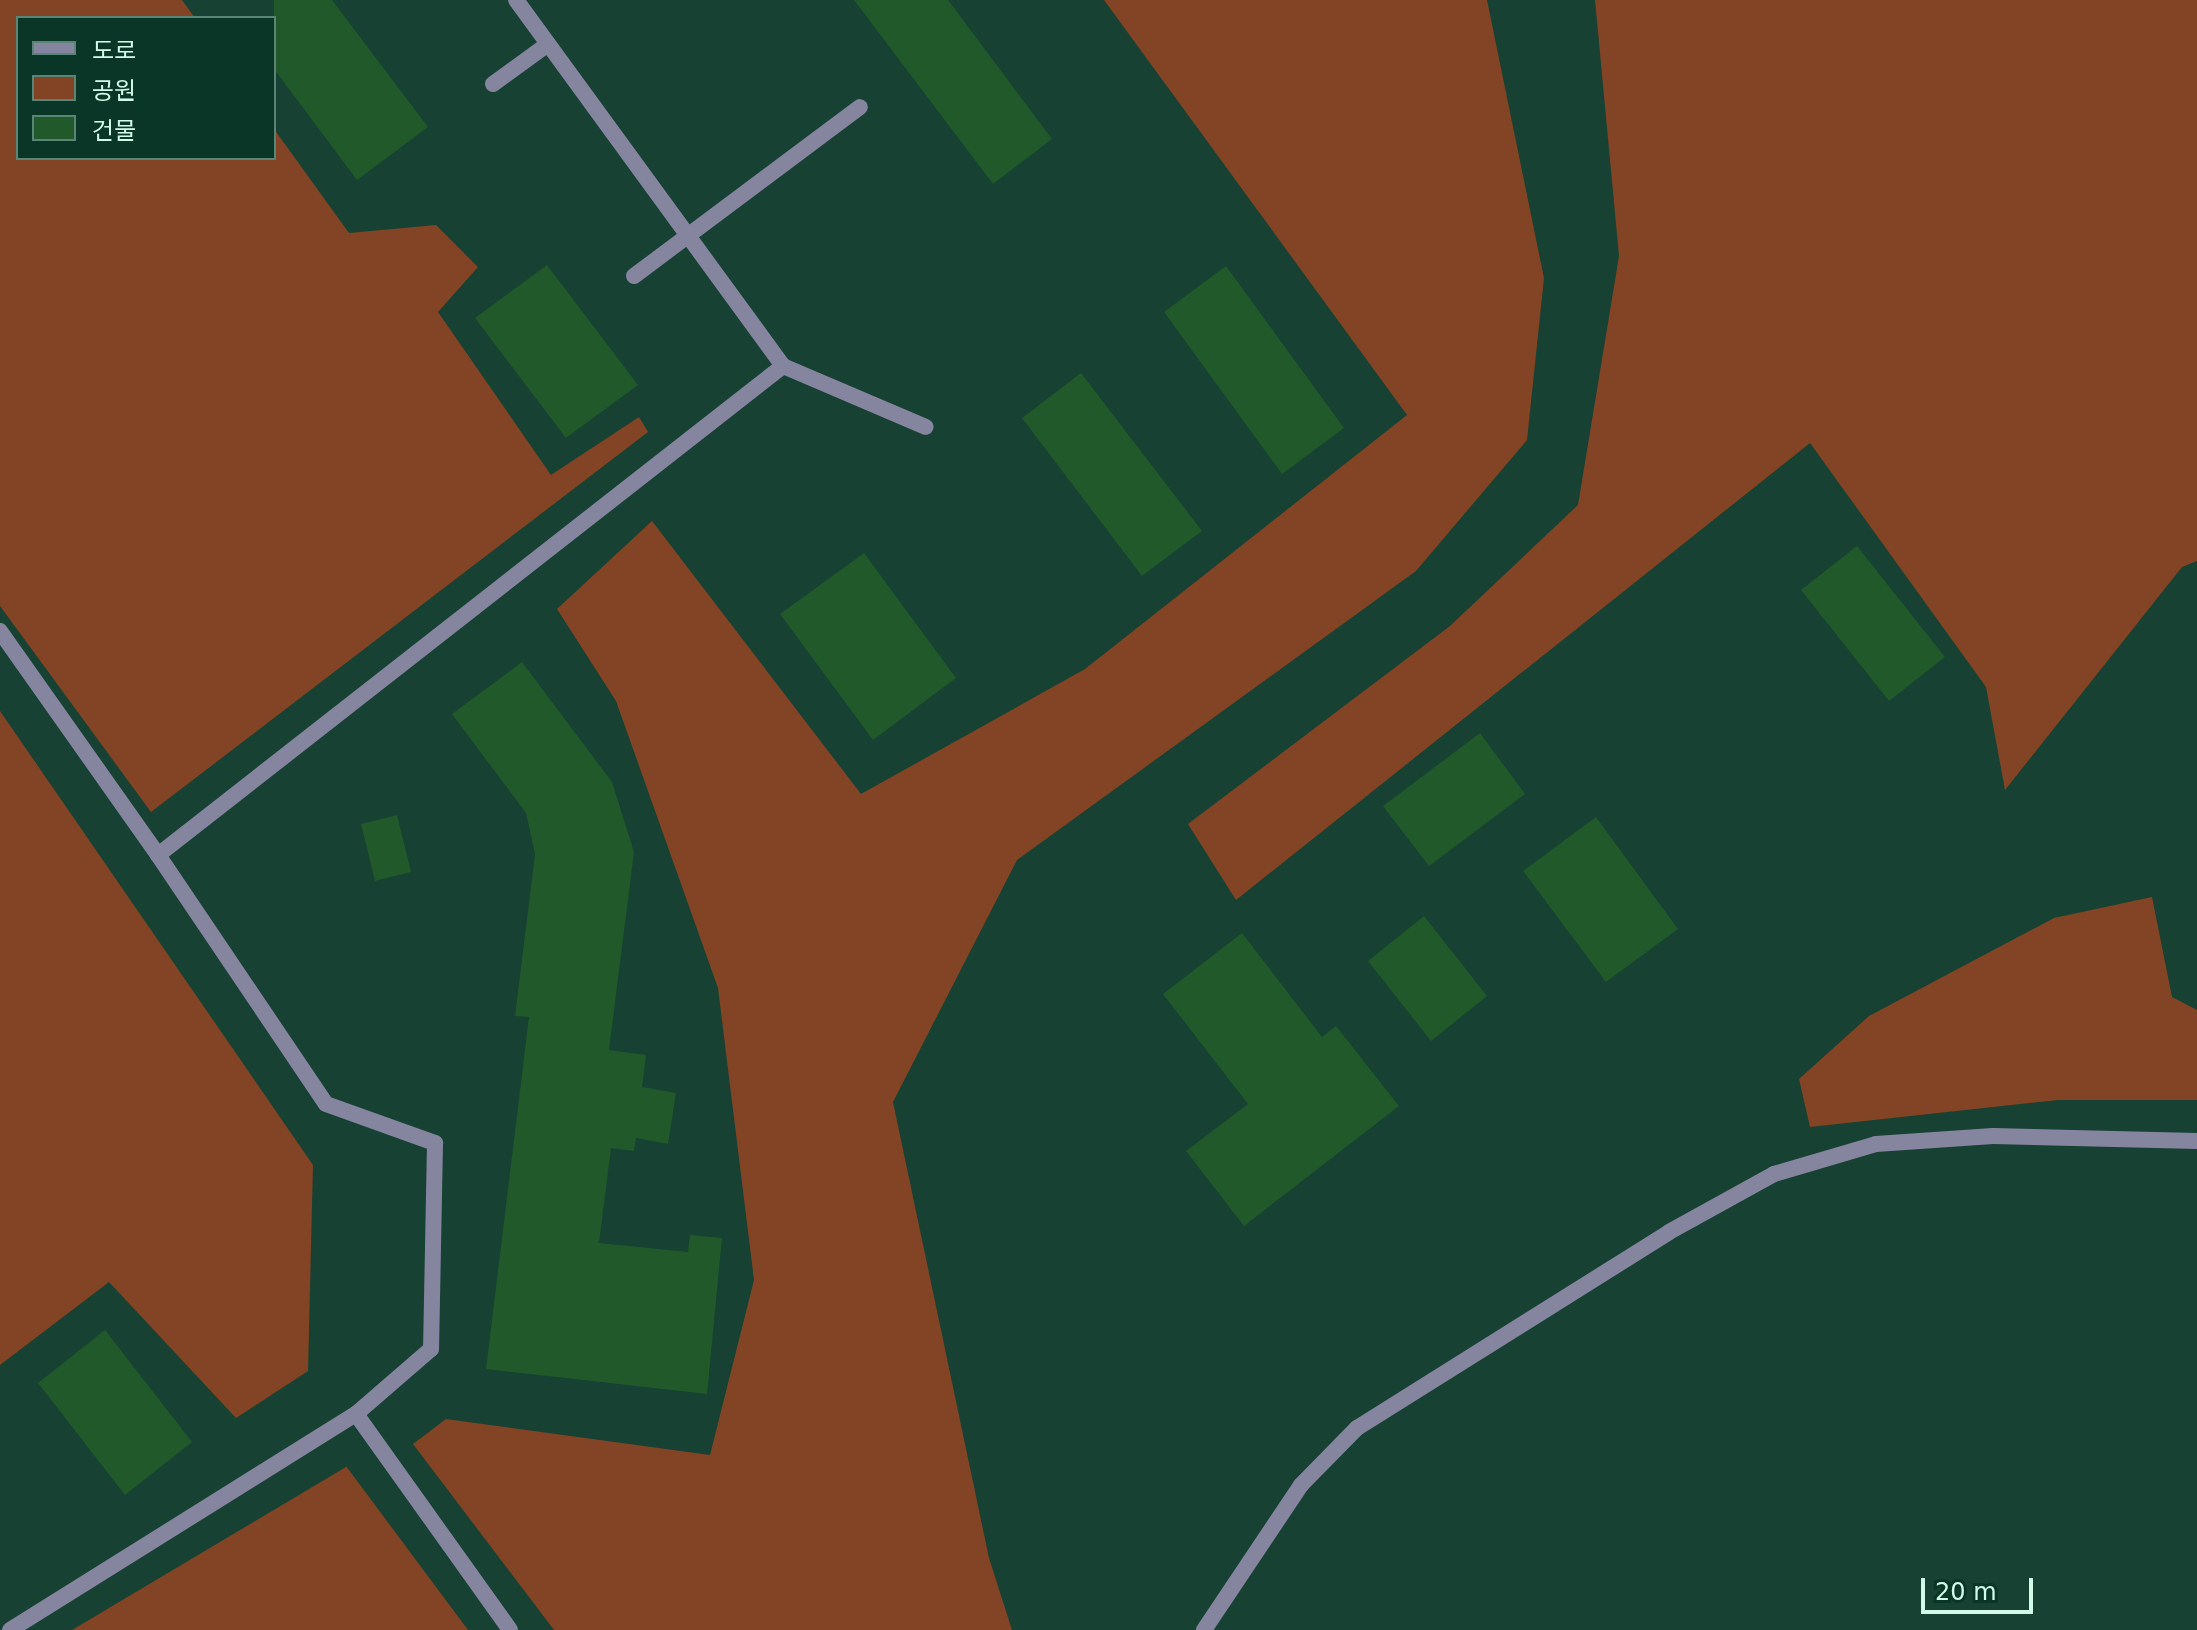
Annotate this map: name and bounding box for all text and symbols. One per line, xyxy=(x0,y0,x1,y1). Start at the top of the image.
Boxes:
legend xyxy=(16,16,276,160)
text: 도로 xyxy=(92,37,136,65)
text: 공원 xyxy=(92,77,136,105)
text: 건물 xyxy=(92,117,136,145)
scale bar xyxy=(1925,1562,2037,1612)
text: 20 m xyxy=(1935,1578,1997,1606)

